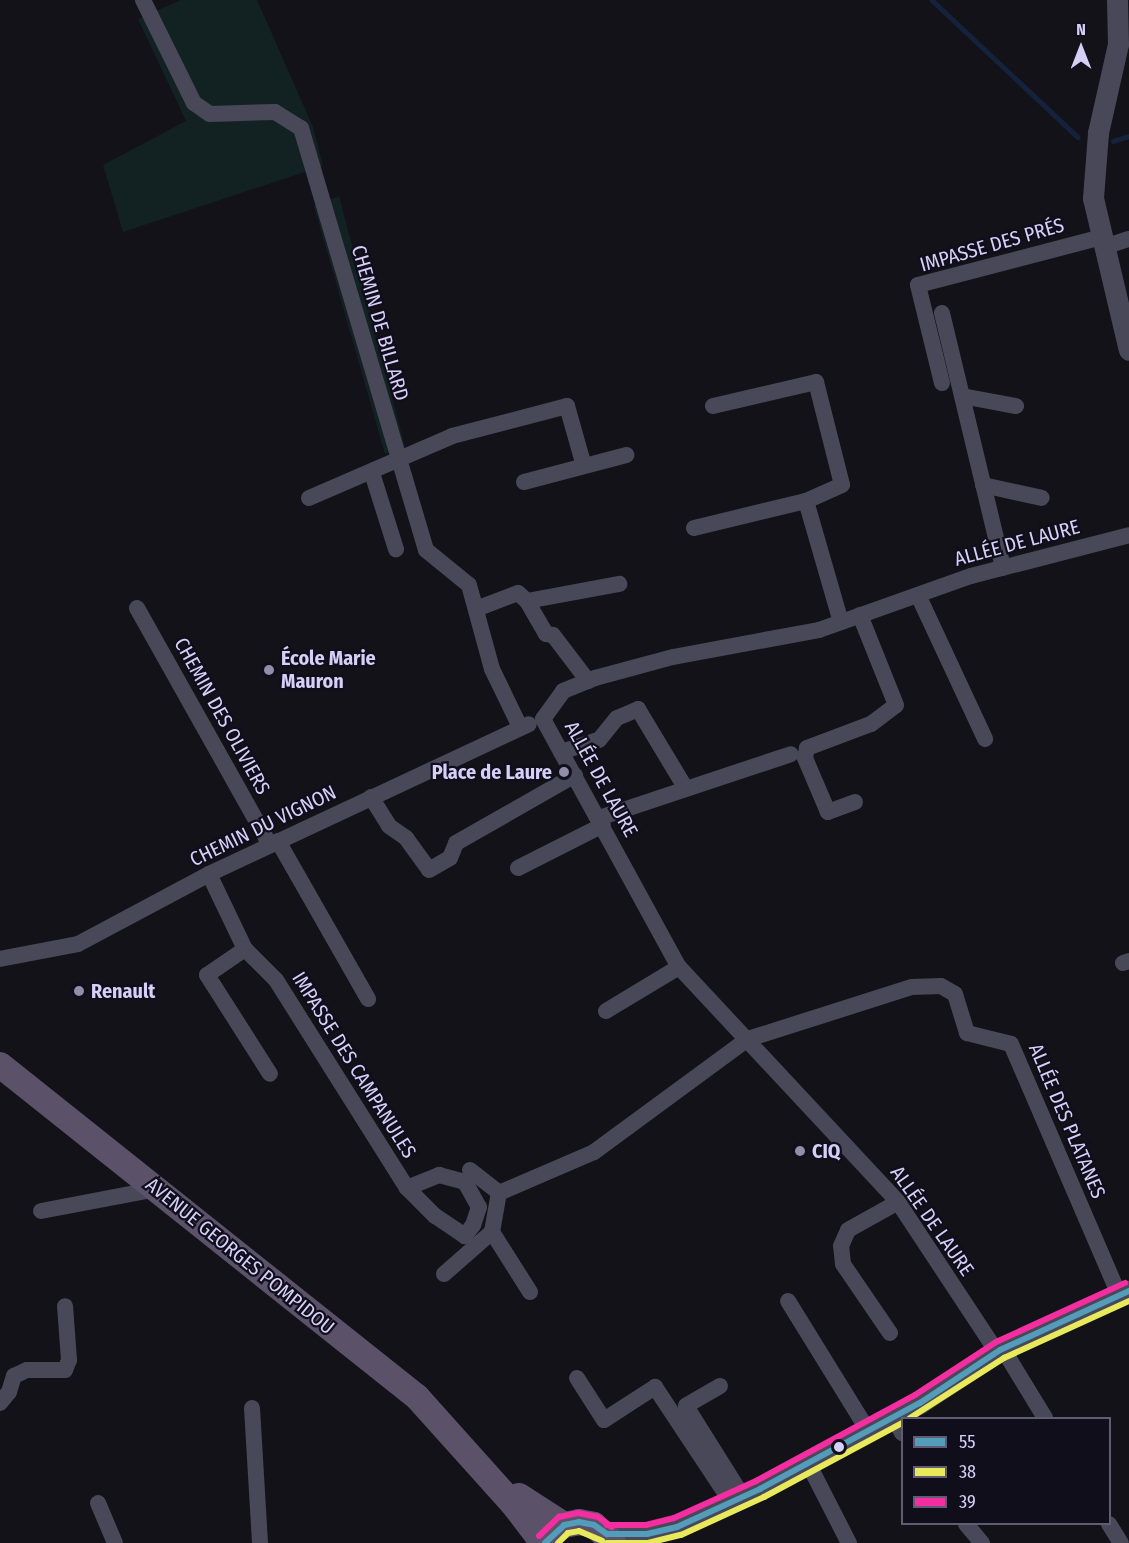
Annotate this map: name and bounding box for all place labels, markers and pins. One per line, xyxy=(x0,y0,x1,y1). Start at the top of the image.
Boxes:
place label: École Marie Mauron xyxy=(281,646,376,693)
marker: École Marie Mauron xyxy=(262,663,276,677)
place label: Place de Laure xyxy=(432,760,552,784)
marker: Place de Laure xyxy=(557,765,571,779)
place label: Renault xyxy=(91,979,155,1003)
marker: Renault xyxy=(72,984,86,998)
place label: CIQ xyxy=(812,1139,840,1163)
marker: CIQ xyxy=(793,1144,807,1158)
unlabelled marker xyxy=(833,1441,845,1453)

